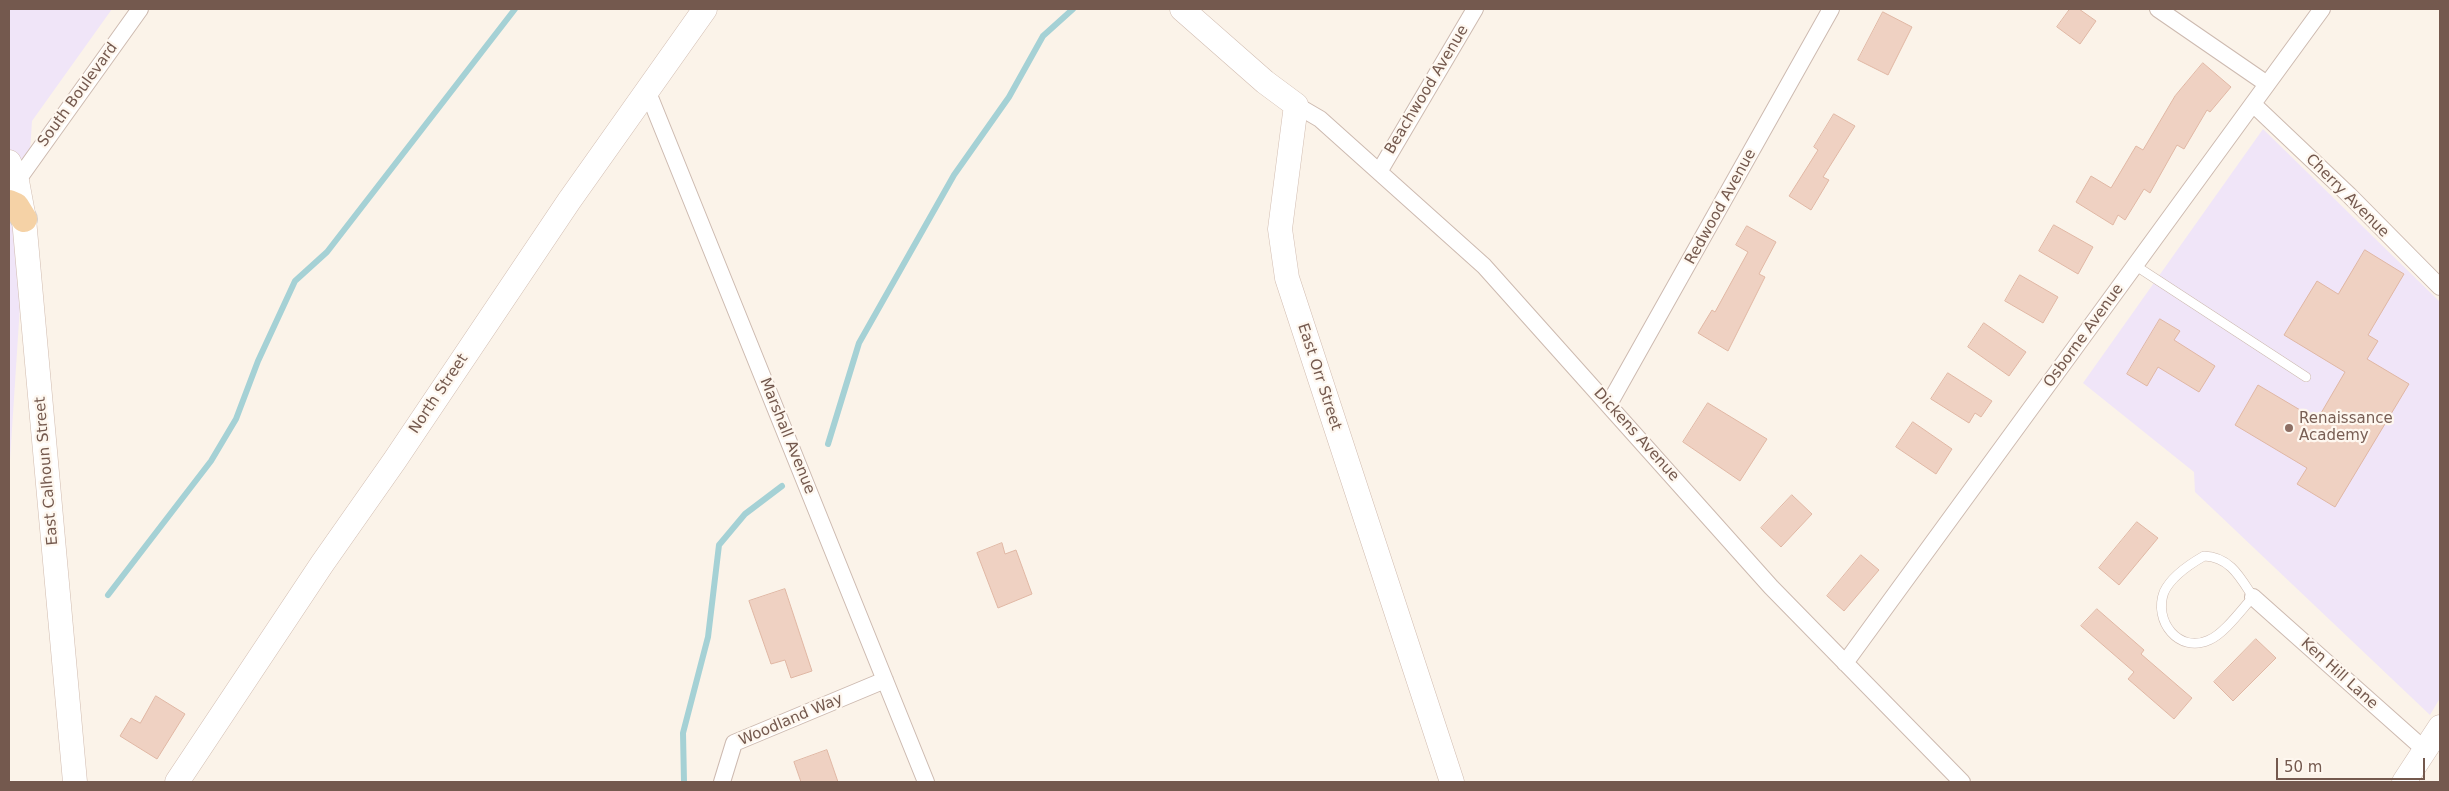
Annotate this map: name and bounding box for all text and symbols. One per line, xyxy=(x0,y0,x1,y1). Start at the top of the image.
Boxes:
street label: Beachwood Avenue xyxy=(1381,22,1473,158)
street label: South Boulevard xyxy=(34,39,122,151)
street label: Redwood Avenue xyxy=(1682,146,1760,268)
street label: Cherry Avenue xyxy=(2302,151,2392,241)
street label: Osborne Avenue xyxy=(2040,281,2128,391)
street label: East Orr Street xyxy=(1293,321,1345,433)
street label: North Street xyxy=(406,351,472,437)
street label: Marshall Avenue xyxy=(755,375,819,497)
street label: Dickens Avenue xyxy=(1589,385,1683,485)
street label: East Calhoun Street xyxy=(32,396,62,546)
place label: Renaissance Academy xyxy=(2299,410,2393,445)
marker: Renaissance Academy xyxy=(2283,422,2295,434)
street label: Ken Hill Lane xyxy=(2297,635,2381,713)
street label: Woodland Way xyxy=(736,690,846,750)
scale bar xyxy=(2279,748,2428,780)
text: 50 m xyxy=(2284,758,2322,776)

